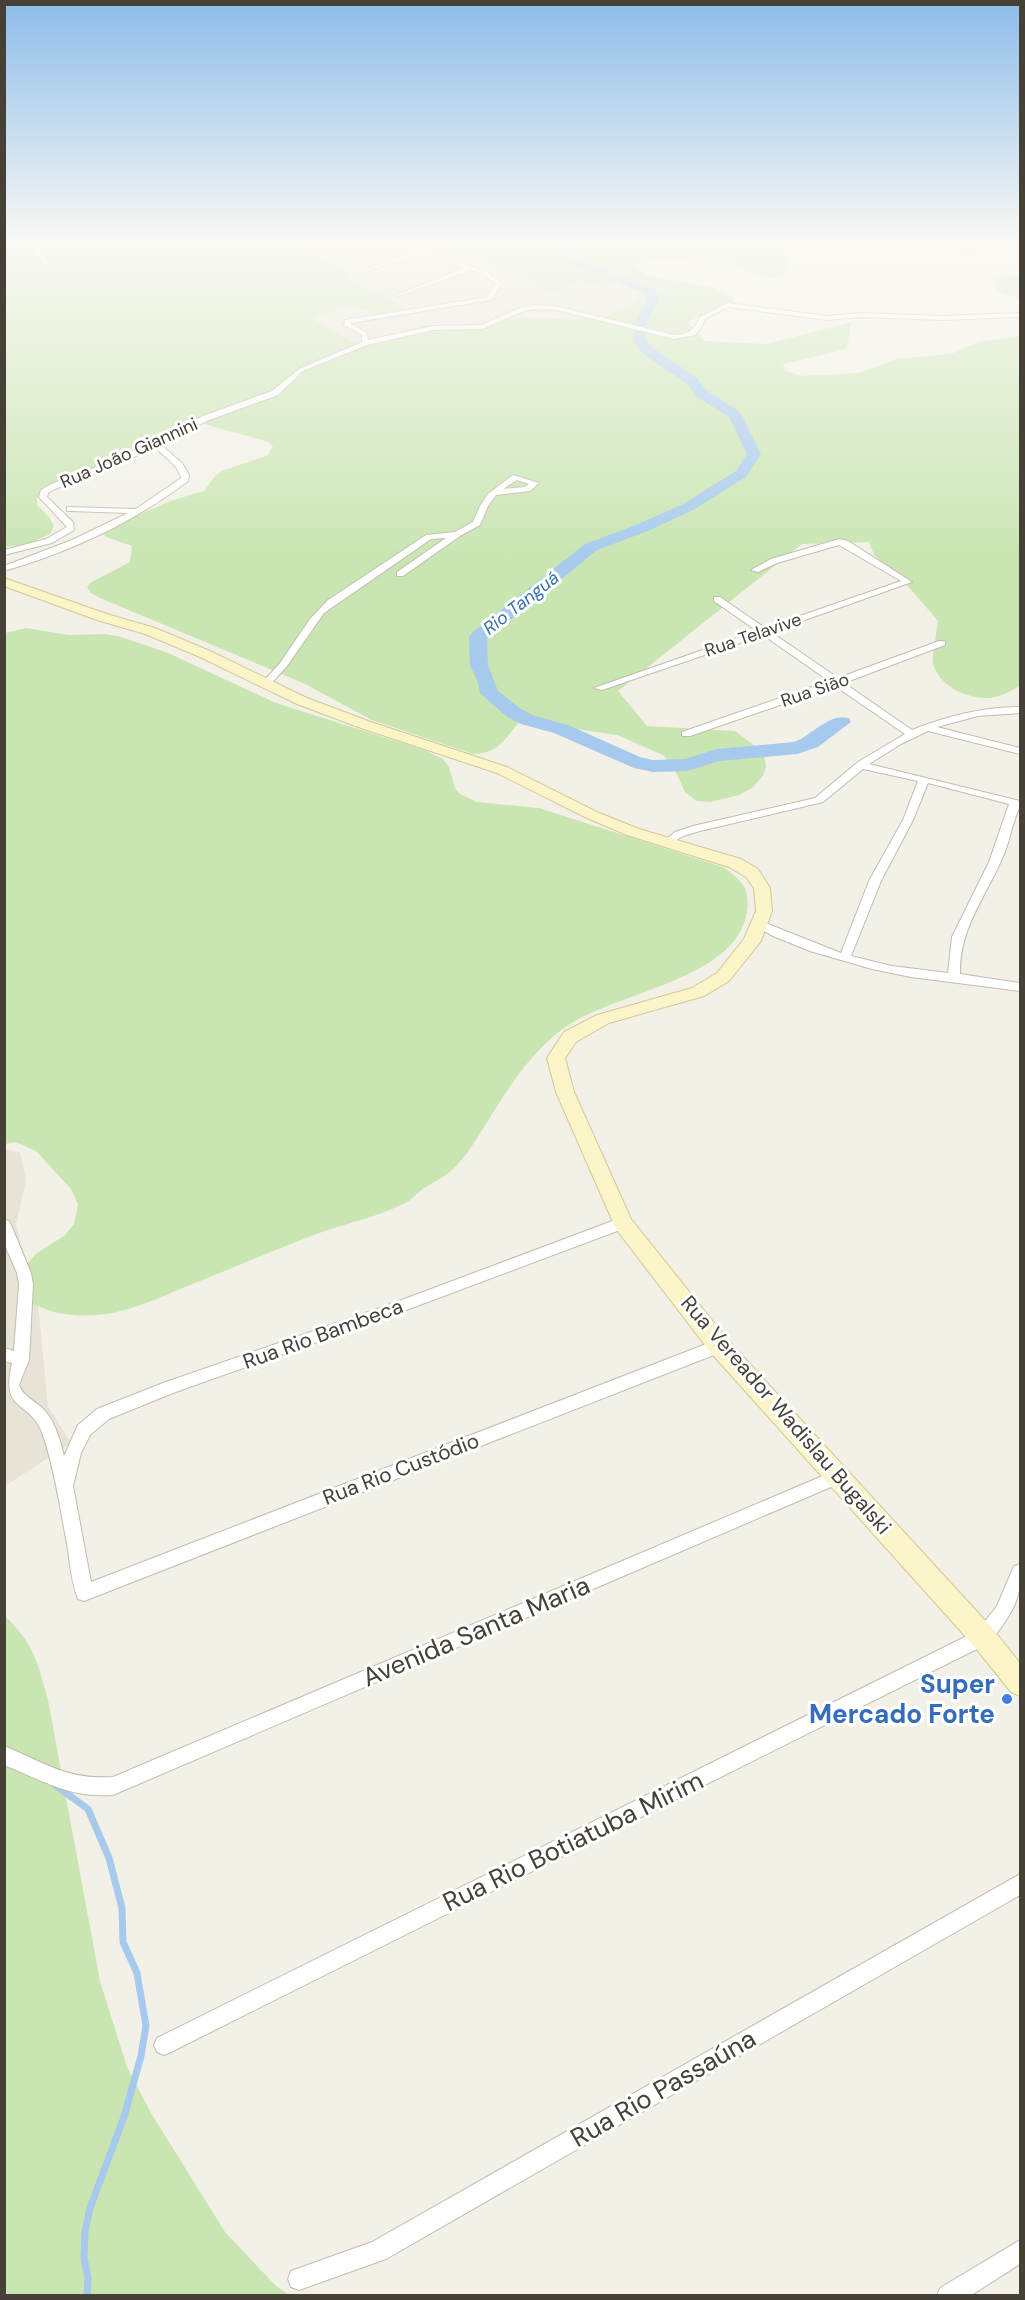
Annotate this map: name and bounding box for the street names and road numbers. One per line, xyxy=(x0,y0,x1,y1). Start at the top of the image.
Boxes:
street label: Rua João Giannini xyxy=(57,412,201,494)
street label: Rua Telavive xyxy=(701,607,805,663)
street label: Rua Sião xyxy=(778,667,852,713)
street label: Rua Vereador Wadislau Bugalski xyxy=(674,1290,898,1540)
street label: Rua Rio Bambeca xyxy=(239,1292,407,1376)
street label: Rua Rio Custódio xyxy=(319,1426,483,1512)
street label: Avenida Santa Maria xyxy=(357,1568,595,1694)
street label: Rua Rio Botiatuba Mirim xyxy=(437,1763,709,1919)
street label: Rua Rio Passaúna xyxy=(564,2021,762,2155)

